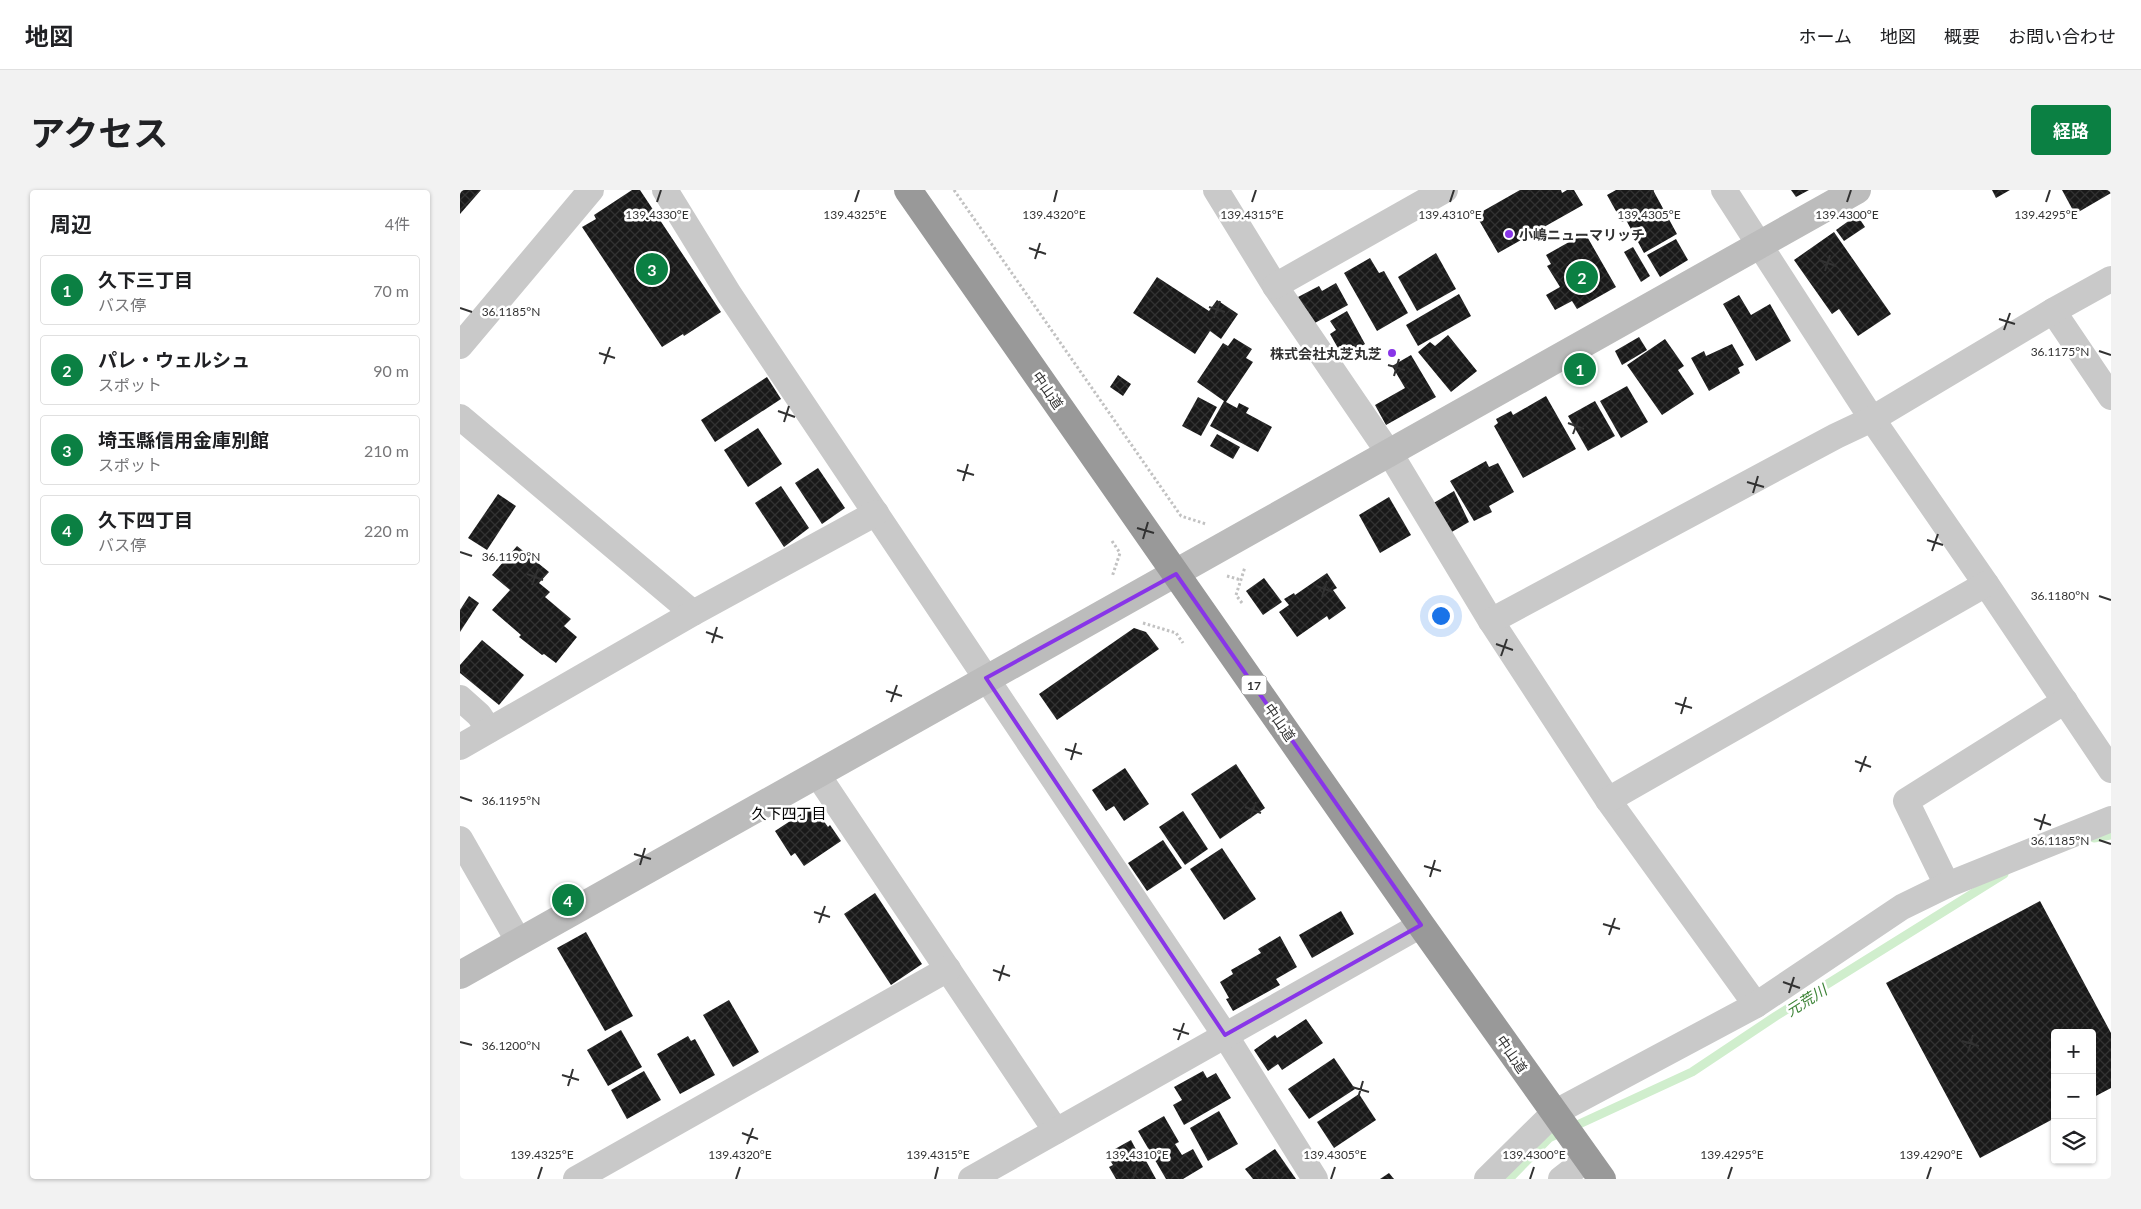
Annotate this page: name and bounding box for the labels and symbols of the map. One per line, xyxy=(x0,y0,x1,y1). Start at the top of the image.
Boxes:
text: 139.4330°E xyxy=(625,207,689,222)
text: 139.4325°E xyxy=(823,207,887,222)
text: 139.4320°E xyxy=(1022,207,1086,222)
text: 139.4315°E xyxy=(1220,207,1284,222)
text: 139.4310°E xyxy=(1418,207,1482,222)
text: 139.4305°E xyxy=(1617,207,1681,222)
text: 139.4300°E xyxy=(1815,207,1879,222)
text: 139.4295°E xyxy=(2014,207,2078,222)
place label: 小嶋ニューマリッチ xyxy=(1519,226,1645,243)
marker: 小嶋ニューマリッチ xyxy=(1503,228,1515,240)
pin: 3 xyxy=(636,250,668,288)
pin: 2 xyxy=(1566,258,1598,296)
text: 36.1185°N xyxy=(482,304,540,319)
text: 36.1175°N xyxy=(2031,344,2089,359)
place label: 株式会社丸芝丸芝 xyxy=(1270,345,1382,362)
marker: 株式会社丸芝丸芝 xyxy=(1386,347,1398,359)
pin: 1 xyxy=(1564,350,1596,388)
street label: 中山道 xyxy=(1029,368,1067,412)
text: 36.1190°N xyxy=(482,549,540,564)
text: 36.1180°N xyxy=(2031,588,2089,603)
your location xyxy=(1428,603,1454,629)
road number: 17 xyxy=(1242,676,1266,694)
street label: 中山道 xyxy=(1261,700,1299,744)
text: 36.1195°N xyxy=(482,793,540,808)
district label: 久下四丁目 xyxy=(751,804,827,822)
text: 36.1185°N xyxy=(2031,833,2089,848)
pin: 4 xyxy=(552,881,584,919)
water label: 元荒川 xyxy=(1782,979,1832,1020)
street label: 中山道 xyxy=(1493,1032,1531,1076)
text: 36.1200°N xyxy=(482,1038,540,1053)
text: 139.4325°E xyxy=(510,1147,574,1162)
text: 139.4320°E xyxy=(708,1147,772,1162)
text: 139.4315°E xyxy=(906,1147,970,1162)
text: 139.4310°E xyxy=(1105,1147,1169,1162)
text: 139.4305°E xyxy=(1303,1147,1367,1162)
text: 139.4300°E xyxy=(1502,1147,1566,1162)
text: 139.4295°E xyxy=(1700,1147,1764,1162)
text: 139.4290°E xyxy=(1899,1147,1963,1162)

